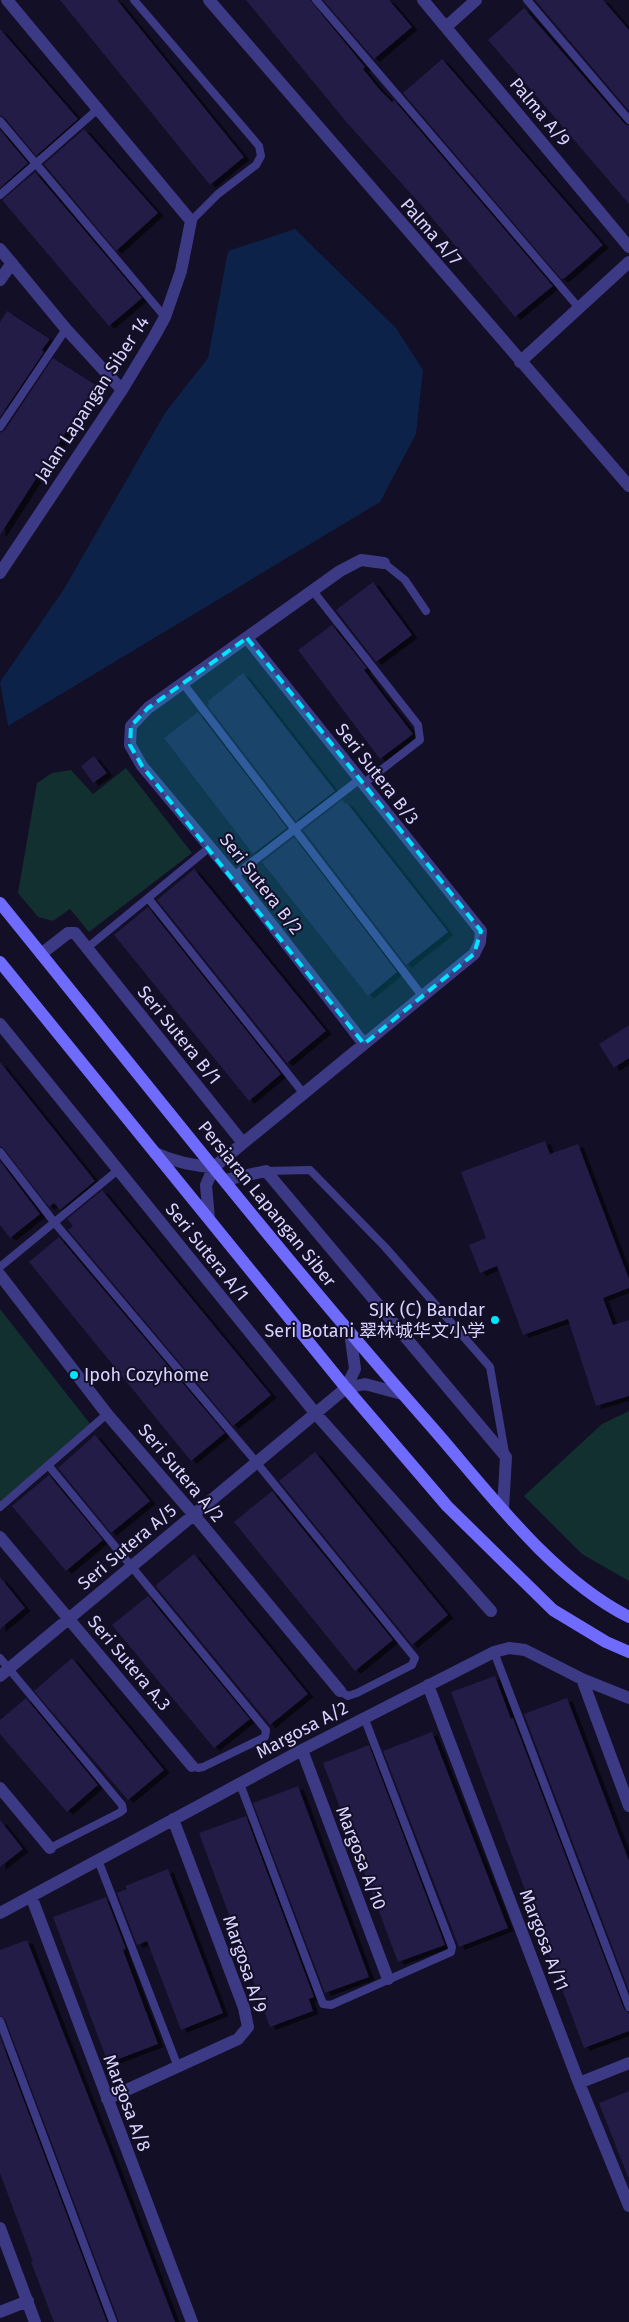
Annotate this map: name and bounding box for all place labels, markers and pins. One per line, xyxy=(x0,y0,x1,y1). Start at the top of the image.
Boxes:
place label: SJK (C) Bandar Seri Botani 翠林城华文小学 xyxy=(265,1299,485,1342)
marker: SJK (C) Bandar Seri Botani 翠林城华文小学 xyxy=(489,1314,501,1326)
place label: Ipoh Cozyhome xyxy=(84,1364,209,1386)
marker: Ipoh Cozyhome xyxy=(68,1369,80,1381)

